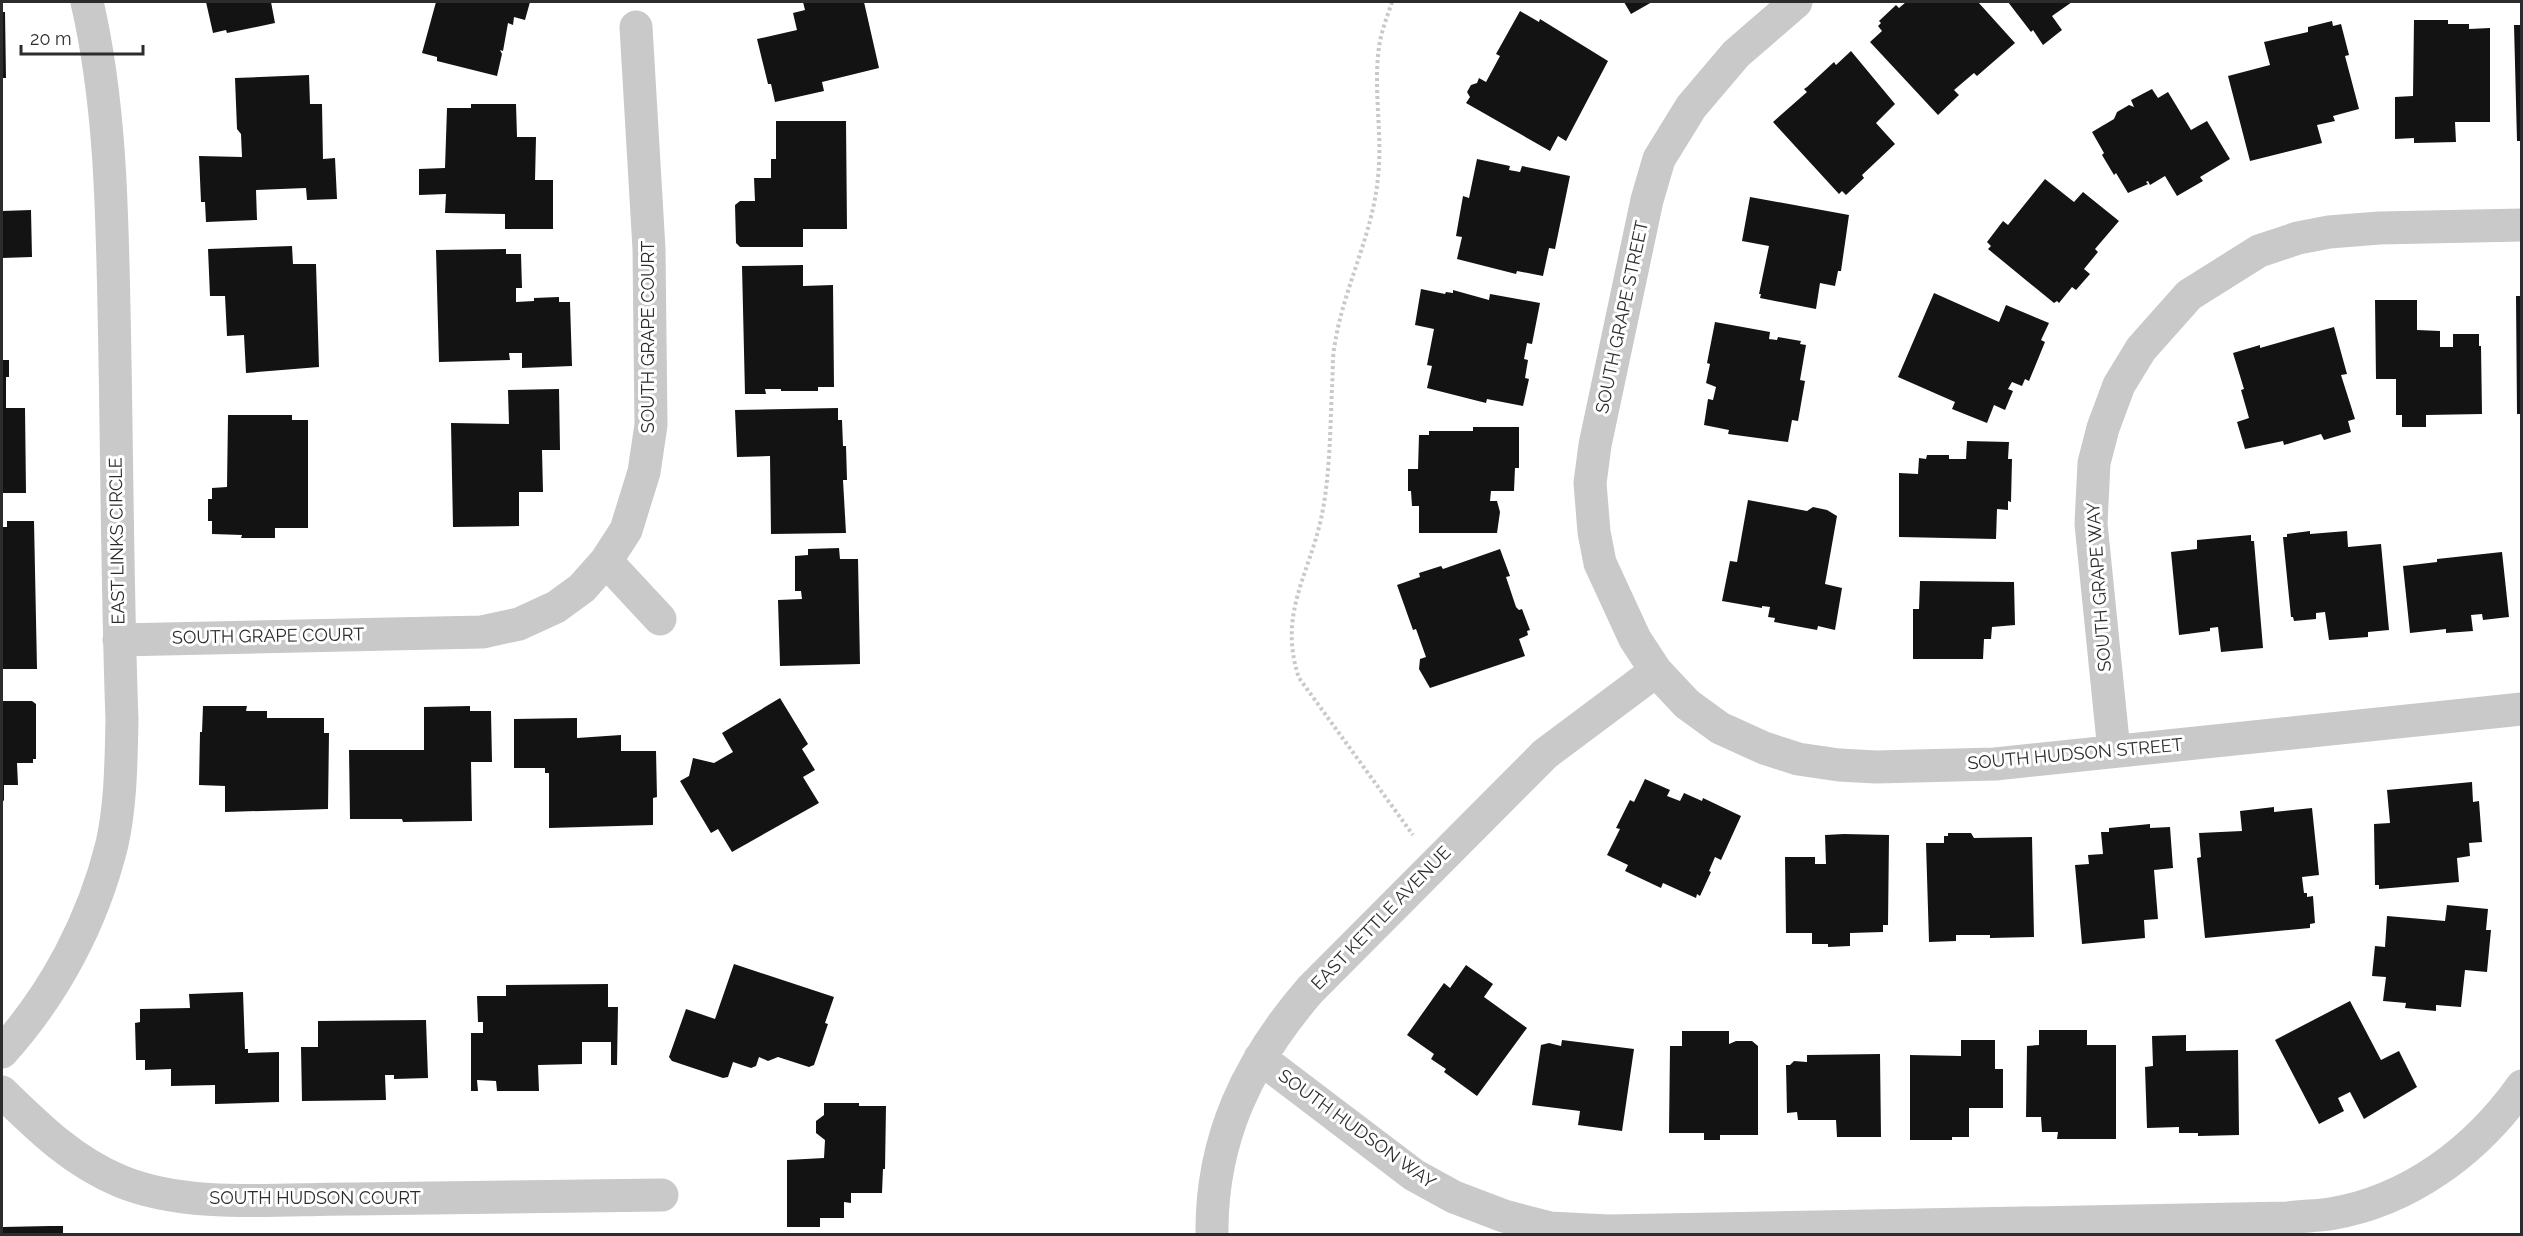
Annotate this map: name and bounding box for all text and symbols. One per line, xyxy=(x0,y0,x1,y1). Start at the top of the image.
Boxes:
scale bar xyxy=(21,18,142,56)
text: 20 m xyxy=(30,28,72,49)
street label: SOUTH GRAPE STREET xyxy=(1591,218,1652,415)
street label: SOUTH GRAPE COURT xyxy=(637,241,658,433)
street label: EAST LINKS CIRCLE xyxy=(105,457,128,625)
street label: SOUTH GRAPE WAY xyxy=(2082,501,2115,673)
street label: SOUTH GRAPE COURT xyxy=(172,623,364,648)
street label: SOUTH HUDSON STREET xyxy=(1966,734,2184,773)
street label: EAST KETTLE AVENUE xyxy=(1307,841,1455,994)
street label: SOUTH HUDSON WAY xyxy=(1275,1065,1440,1193)
street label: SOUTH HUDSON COURT xyxy=(209,1187,421,1208)

